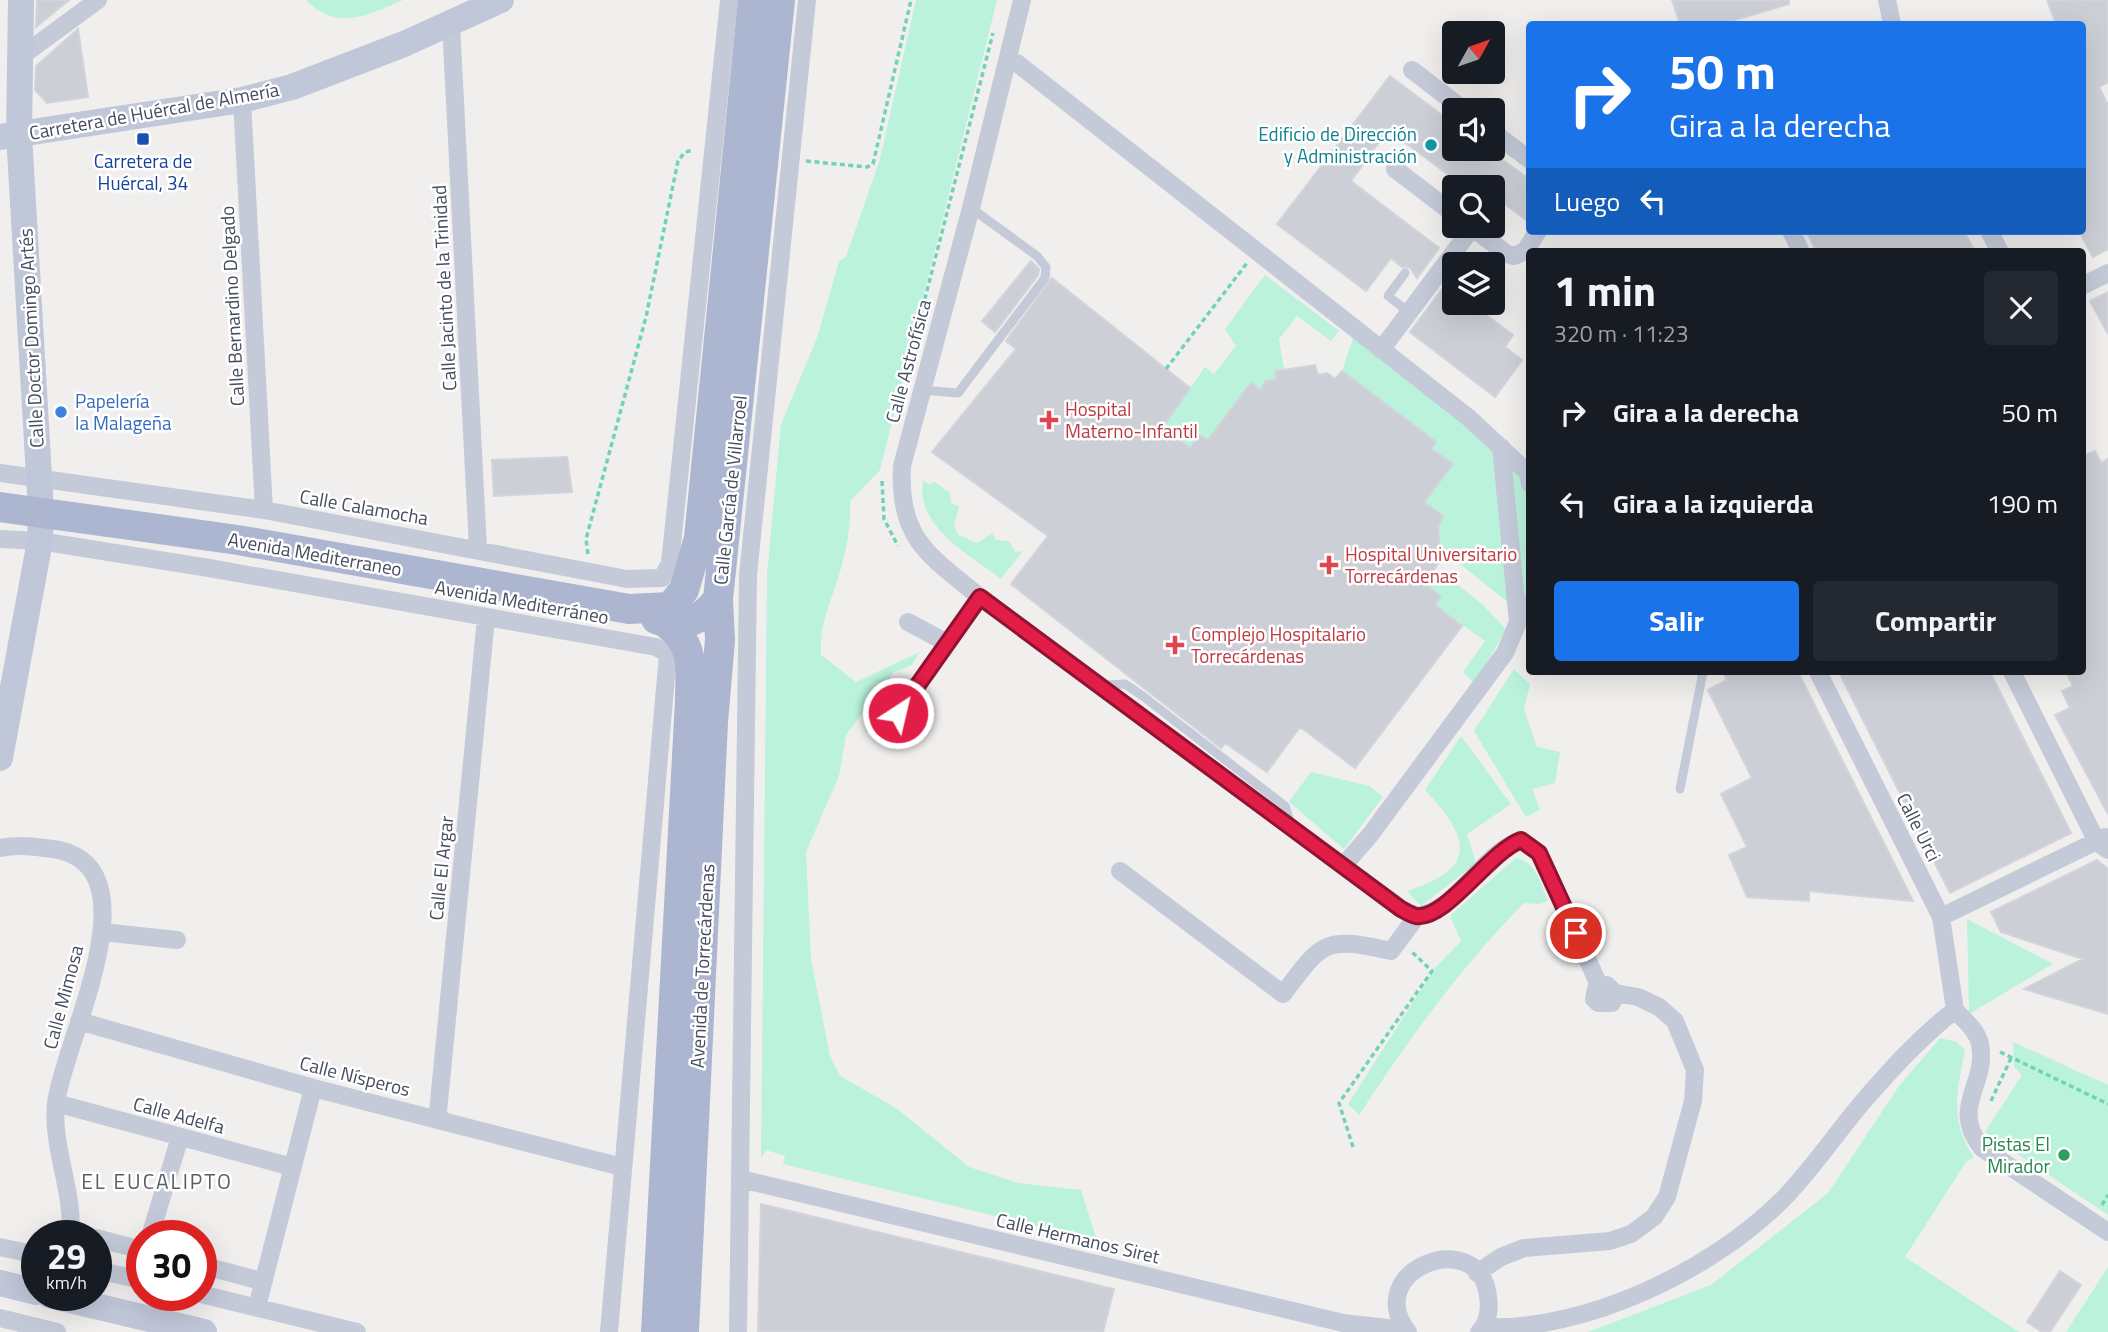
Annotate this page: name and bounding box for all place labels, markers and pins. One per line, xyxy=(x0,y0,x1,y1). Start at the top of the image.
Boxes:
place label: Edificio de Dirección y Administración xyxy=(1258,119,1417,170)
marker: Carretera de Huércal, 34 xyxy=(135,131,151,147)
marker: Edificio de Dirección y Administración xyxy=(1423,137,1439,153)
place label: Carretera de Huércal, 34 xyxy=(94,146,192,197)
place label: Papelería la Malageña xyxy=(75,386,172,437)
place label: Hospital Materno-Infantil xyxy=(1065,394,1198,445)
marker: Papelería la Malageña xyxy=(53,404,69,420)
marker: Hospital Materno-Infantil xyxy=(1039,410,1059,430)
place label: Hospital Universitario Torrecárdenas xyxy=(1345,539,1517,590)
marker: Hospital Universitario Torrecárdenas xyxy=(1319,555,1339,575)
place label: Complejo Hospitalario Torrecárdenas xyxy=(1191,619,1366,670)
marker: Complejo Hospitalario Torrecárdenas xyxy=(1165,635,1185,655)
pin xyxy=(1546,903,1606,963)
place label: Pistas El Mirador xyxy=(1982,1129,2050,1180)
marker: Pistas El Mirador xyxy=(2056,1147,2072,1163)

